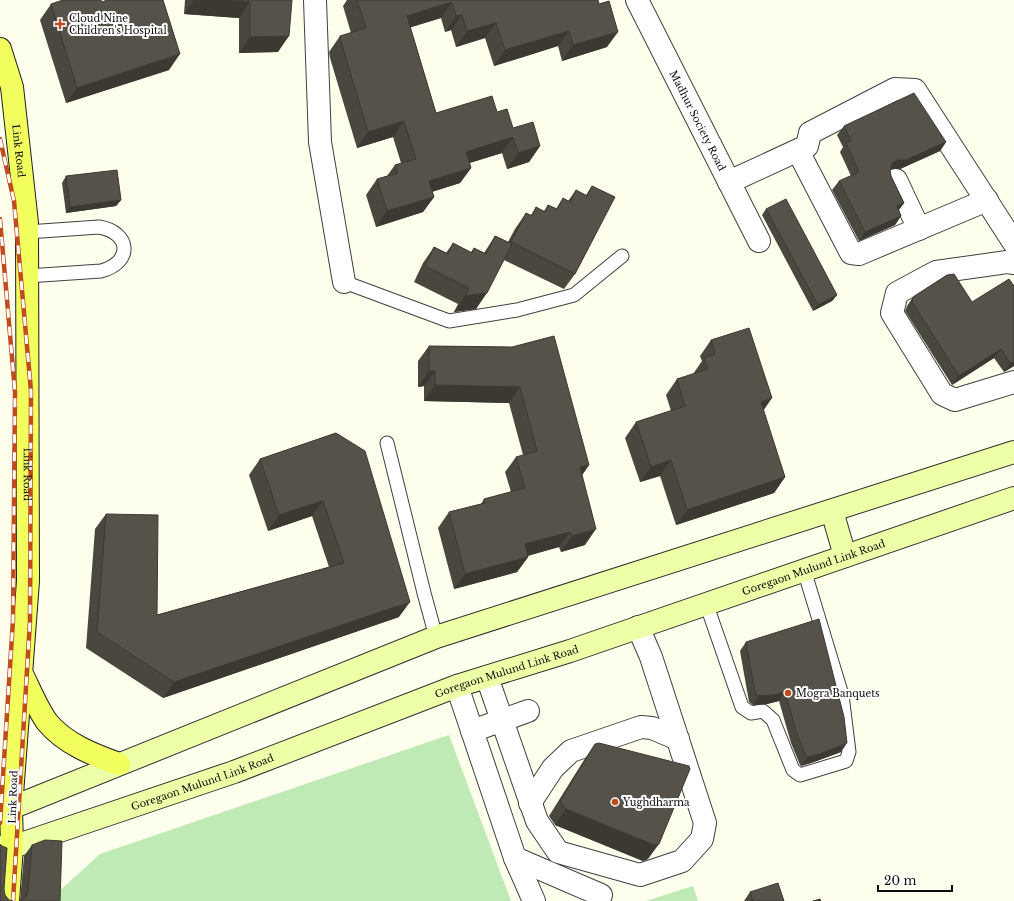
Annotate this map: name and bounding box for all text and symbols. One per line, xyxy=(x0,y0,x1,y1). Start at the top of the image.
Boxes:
place label: Cloud Nine Children's Hospital xyxy=(69,12,167,37)
marker: Cloud Nine Children's Hospital xyxy=(54,18,66,30)
street label: Madhur Society Road xyxy=(667,68,729,173)
street label: Link Road xyxy=(10,124,28,178)
street label: Link Road xyxy=(21,448,34,501)
street label: Goregaon Mulund Link Road xyxy=(740,536,887,598)
street label: Goregaon Mulund Link Road xyxy=(433,642,581,701)
place label: Mogra Banquets xyxy=(796,687,880,700)
marker: Mogra Banquets xyxy=(783,688,793,698)
street label: Goregaon Mulund Link Road xyxy=(129,751,276,813)
street label: Link Road xyxy=(6,770,20,824)
place label: Yughdharma xyxy=(622,796,690,809)
marker: Yughdharma xyxy=(610,797,620,807)
scale bar xyxy=(878,867,952,893)
text: 20 m xyxy=(884,873,916,888)

